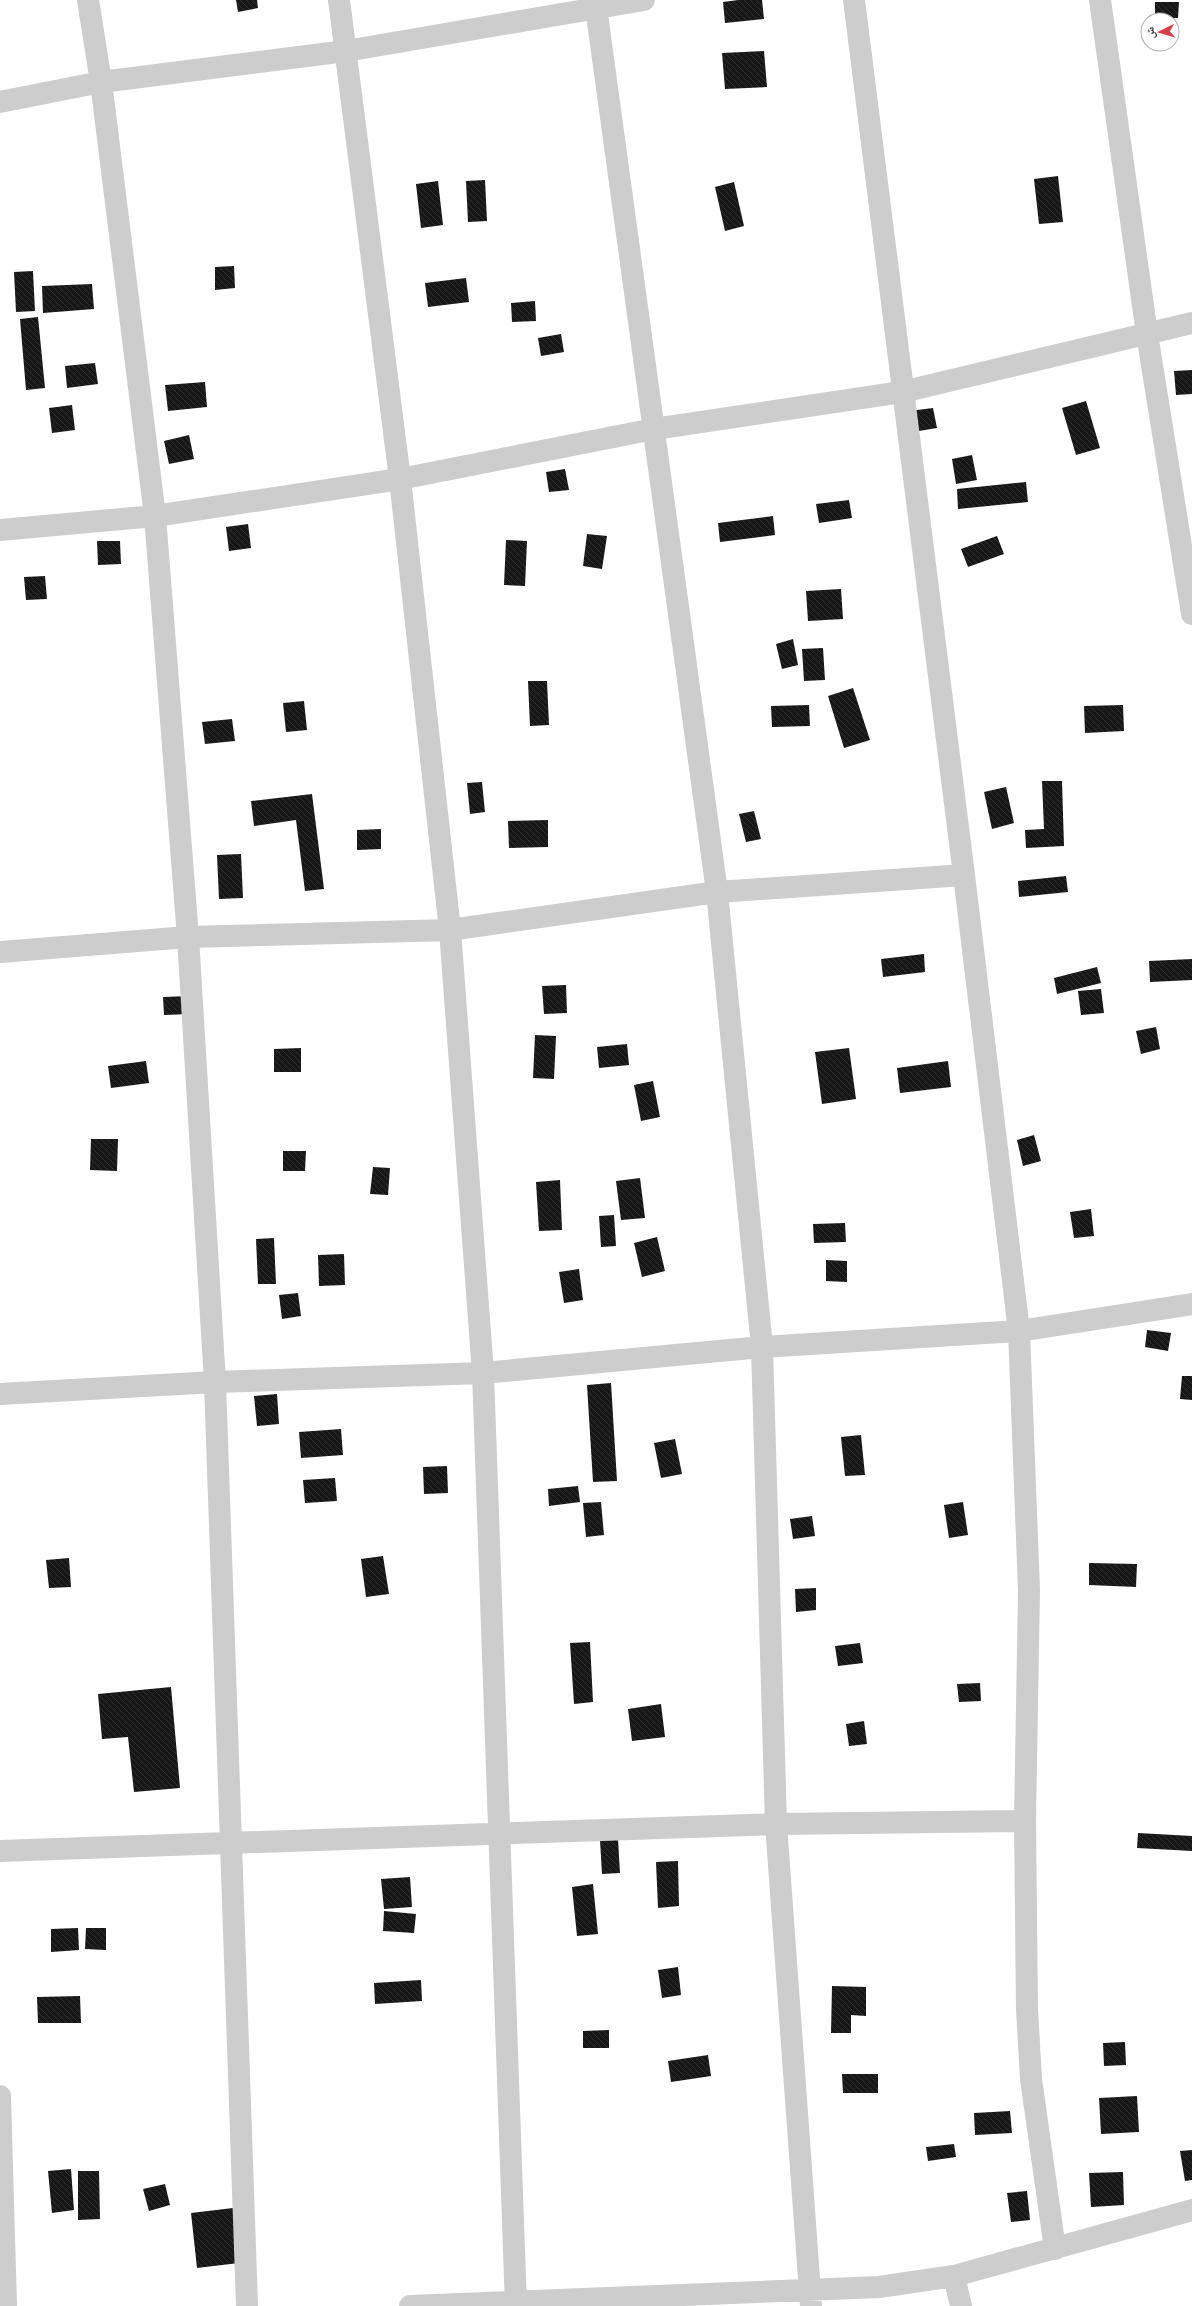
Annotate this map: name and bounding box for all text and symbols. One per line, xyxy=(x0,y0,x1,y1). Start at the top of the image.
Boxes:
north arrow xyxy=(1140,12,1180,52)
text: ش xyxy=(1143,26,1159,39)

